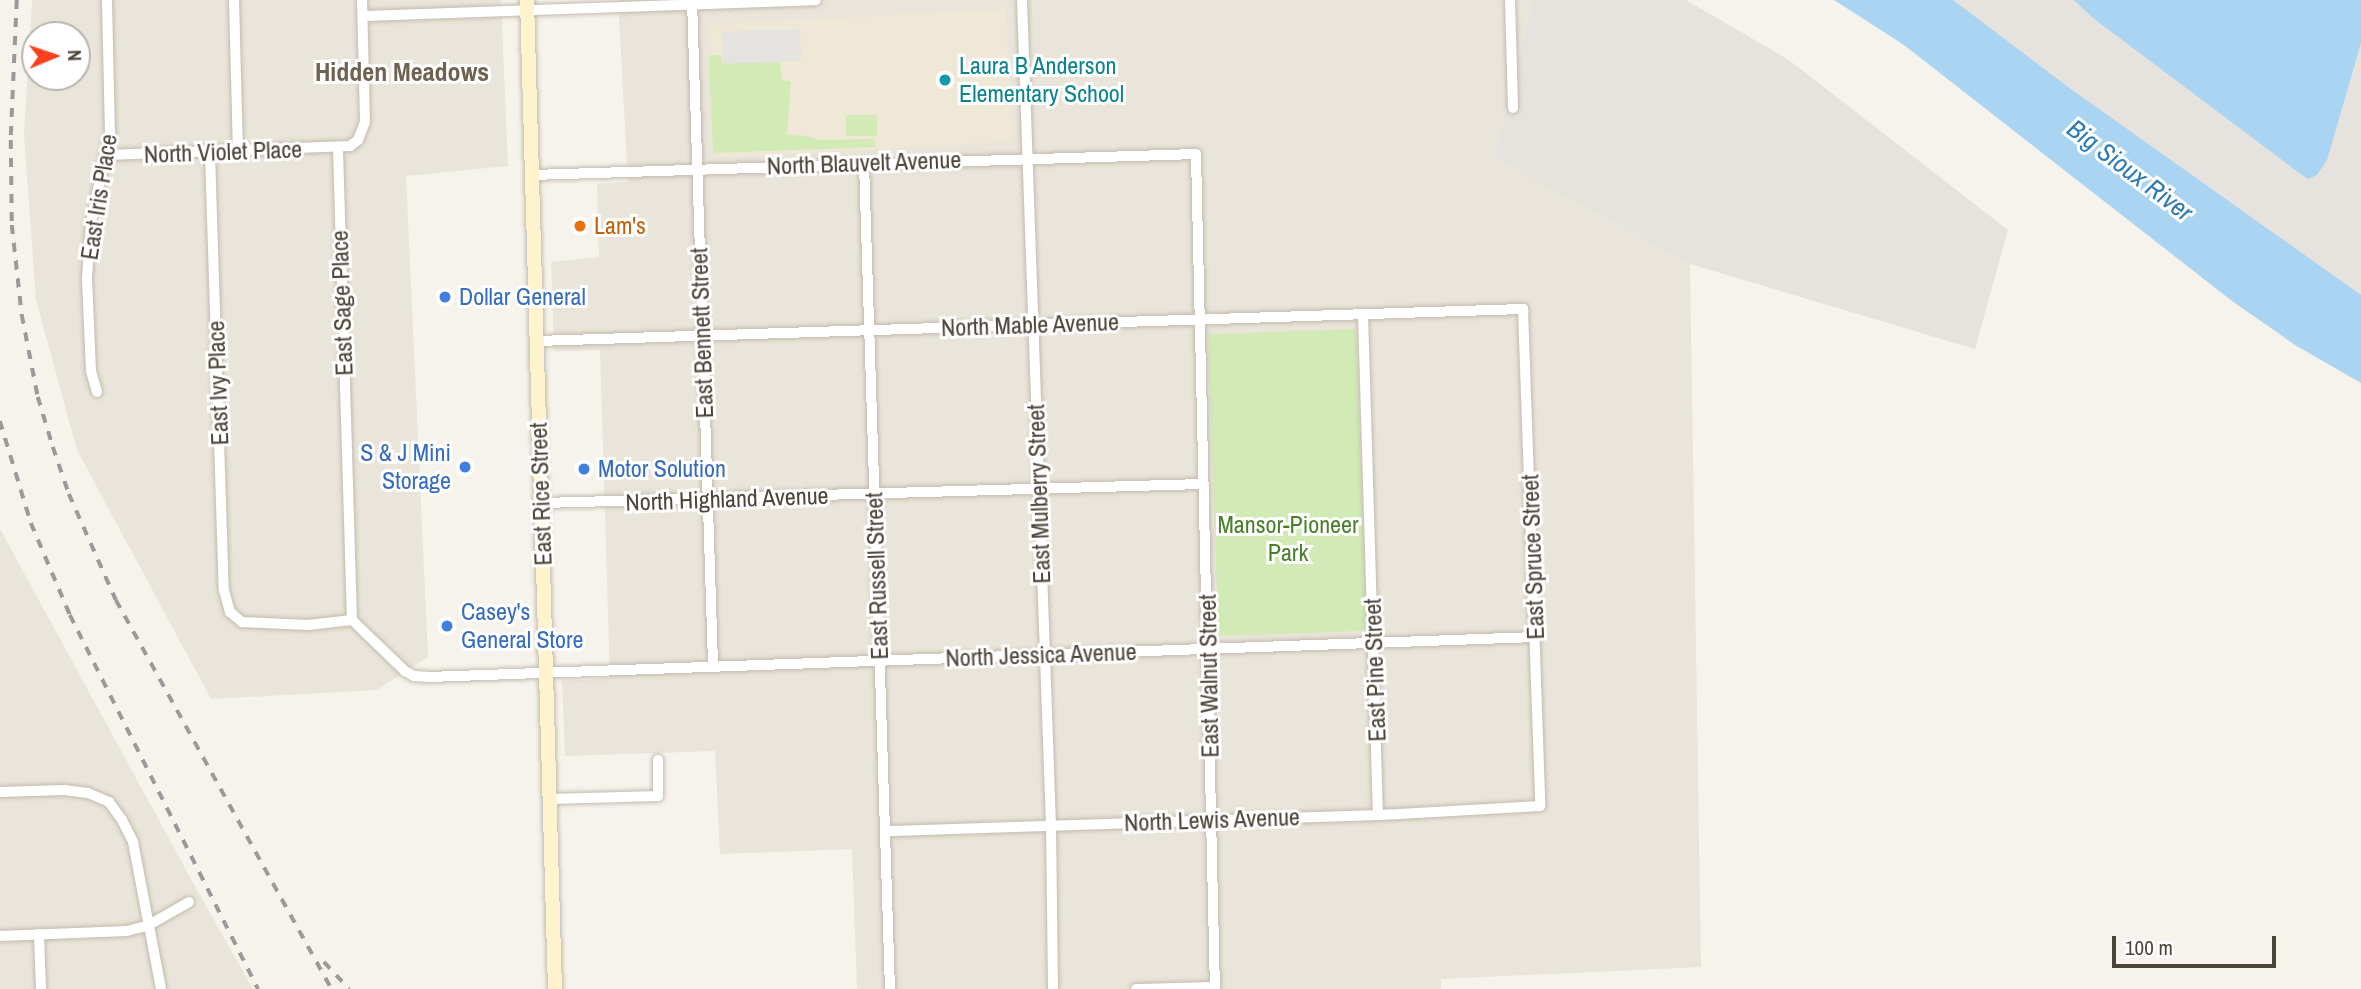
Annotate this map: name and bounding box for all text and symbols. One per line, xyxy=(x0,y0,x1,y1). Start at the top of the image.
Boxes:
north arrow xyxy=(21,21,91,91)
text: N xyxy=(62,49,88,61)
place label: Laura B Anderson Elementary School xyxy=(959,52,1124,108)
district label: Hidden Meadows xyxy=(315,56,489,88)
marker: Laura B Anderson Elementary School xyxy=(937,72,953,88)
water label: Big Sioux River xyxy=(2061,113,2199,227)
street label: East Iris Place xyxy=(75,132,123,262)
street label: North Violet Place xyxy=(143,135,303,169)
street label: North Blauvelt Avenue xyxy=(766,145,962,181)
place label: Lam's xyxy=(594,212,646,240)
marker: Lam's xyxy=(572,218,588,234)
street label: East Sage Place xyxy=(325,230,359,376)
street label: East Bennett Street xyxy=(685,247,719,419)
place label: Dollar General xyxy=(459,283,586,311)
marker: Dollar General xyxy=(437,289,453,305)
street label: North Mable Avenue xyxy=(940,307,1120,343)
street label: East Ivy Place xyxy=(201,320,235,446)
street label: East Mulberry Street xyxy=(1021,404,1057,584)
street label: East Rice Street xyxy=(524,422,558,566)
place label: S & J Mini Storage xyxy=(360,439,451,495)
place label: Motor Solution xyxy=(598,455,726,483)
marker: S & J Mini Storage xyxy=(457,459,473,475)
marker: Motor Solution xyxy=(576,461,592,477)
street label: East Spruce Street xyxy=(1516,474,1550,640)
street label: North Highland Avenue xyxy=(624,481,830,517)
street label: East Russell Street xyxy=(860,492,894,660)
park label: Mansor-Pioneer Park xyxy=(1217,511,1359,567)
street label: East Walnut Street xyxy=(1193,594,1225,758)
place label: Casey's General Store xyxy=(461,598,584,654)
street label: East Pine Street xyxy=(1358,598,1392,742)
marker: Casey's General Store xyxy=(439,618,455,634)
street label: North Jessica Avenue xyxy=(944,637,1138,673)
street label: North Lewis Avenue xyxy=(1123,803,1301,837)
scale bar xyxy=(2116,922,2280,966)
text: 100 m xyxy=(2125,933,2173,962)

